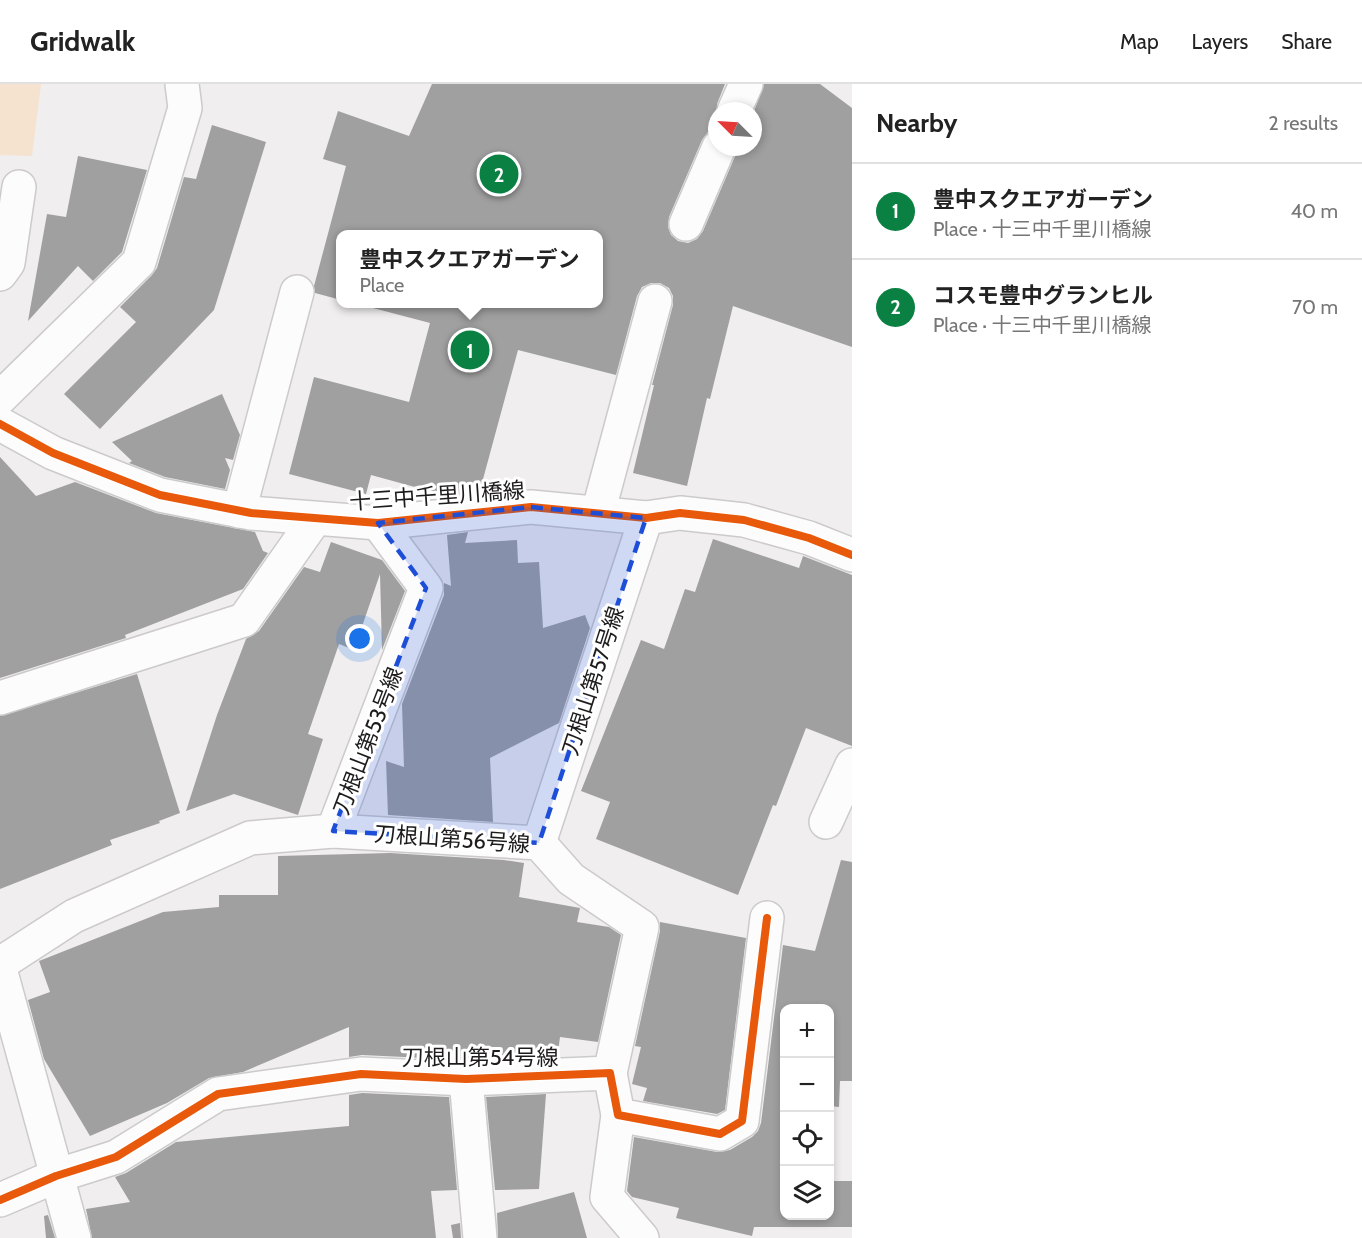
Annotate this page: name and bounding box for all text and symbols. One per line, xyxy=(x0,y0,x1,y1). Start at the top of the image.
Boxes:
text: Gridwalk xyxy=(30,24,135,58)
text: Map xyxy=(1120,29,1159,54)
text: Layers xyxy=(1192,29,1248,54)
text: Share xyxy=(1281,29,1332,54)
north arrow xyxy=(708,102,762,156)
text: Nearby xyxy=(876,107,957,139)
text: 2 results xyxy=(1268,111,1338,135)
pin: 2 xyxy=(480,152,518,196)
text: 豊中スクエアガーデン xyxy=(933,186,1153,213)
text: 1 xyxy=(892,199,899,223)
text: 40 m xyxy=(1290,199,1338,223)
text: Place · 十三中千里川橋線 xyxy=(933,217,1152,241)
popup xyxy=(336,230,603,308)
text: 豊中スクエアガーデン xyxy=(359,246,580,273)
text: Place xyxy=(359,273,404,297)
text: コスモ豊中グランヒル xyxy=(933,282,1153,309)
text: 2 xyxy=(890,295,901,319)
text: 70 m xyxy=(1292,295,1338,319)
text: Place · 十三中千里川橋線 xyxy=(933,313,1152,337)
pin: 1 xyxy=(450,328,490,372)
street label: 十三中千里川橋線 xyxy=(348,476,526,516)
street label: 刀根山第57号線 xyxy=(556,603,630,759)
your location xyxy=(345,624,374,653)
street label: 刀根山第53号線 xyxy=(327,663,409,819)
street label: 刀根山第56号線 xyxy=(373,820,531,858)
map controls xyxy=(780,1004,834,1220)
button: + xyxy=(780,1004,834,1058)
street label: 刀根山第54号線 xyxy=(402,1044,558,1071)
button: − xyxy=(780,1058,834,1112)
button: locate xyxy=(780,1112,834,1166)
button: layers xyxy=(780,1166,834,1220)

